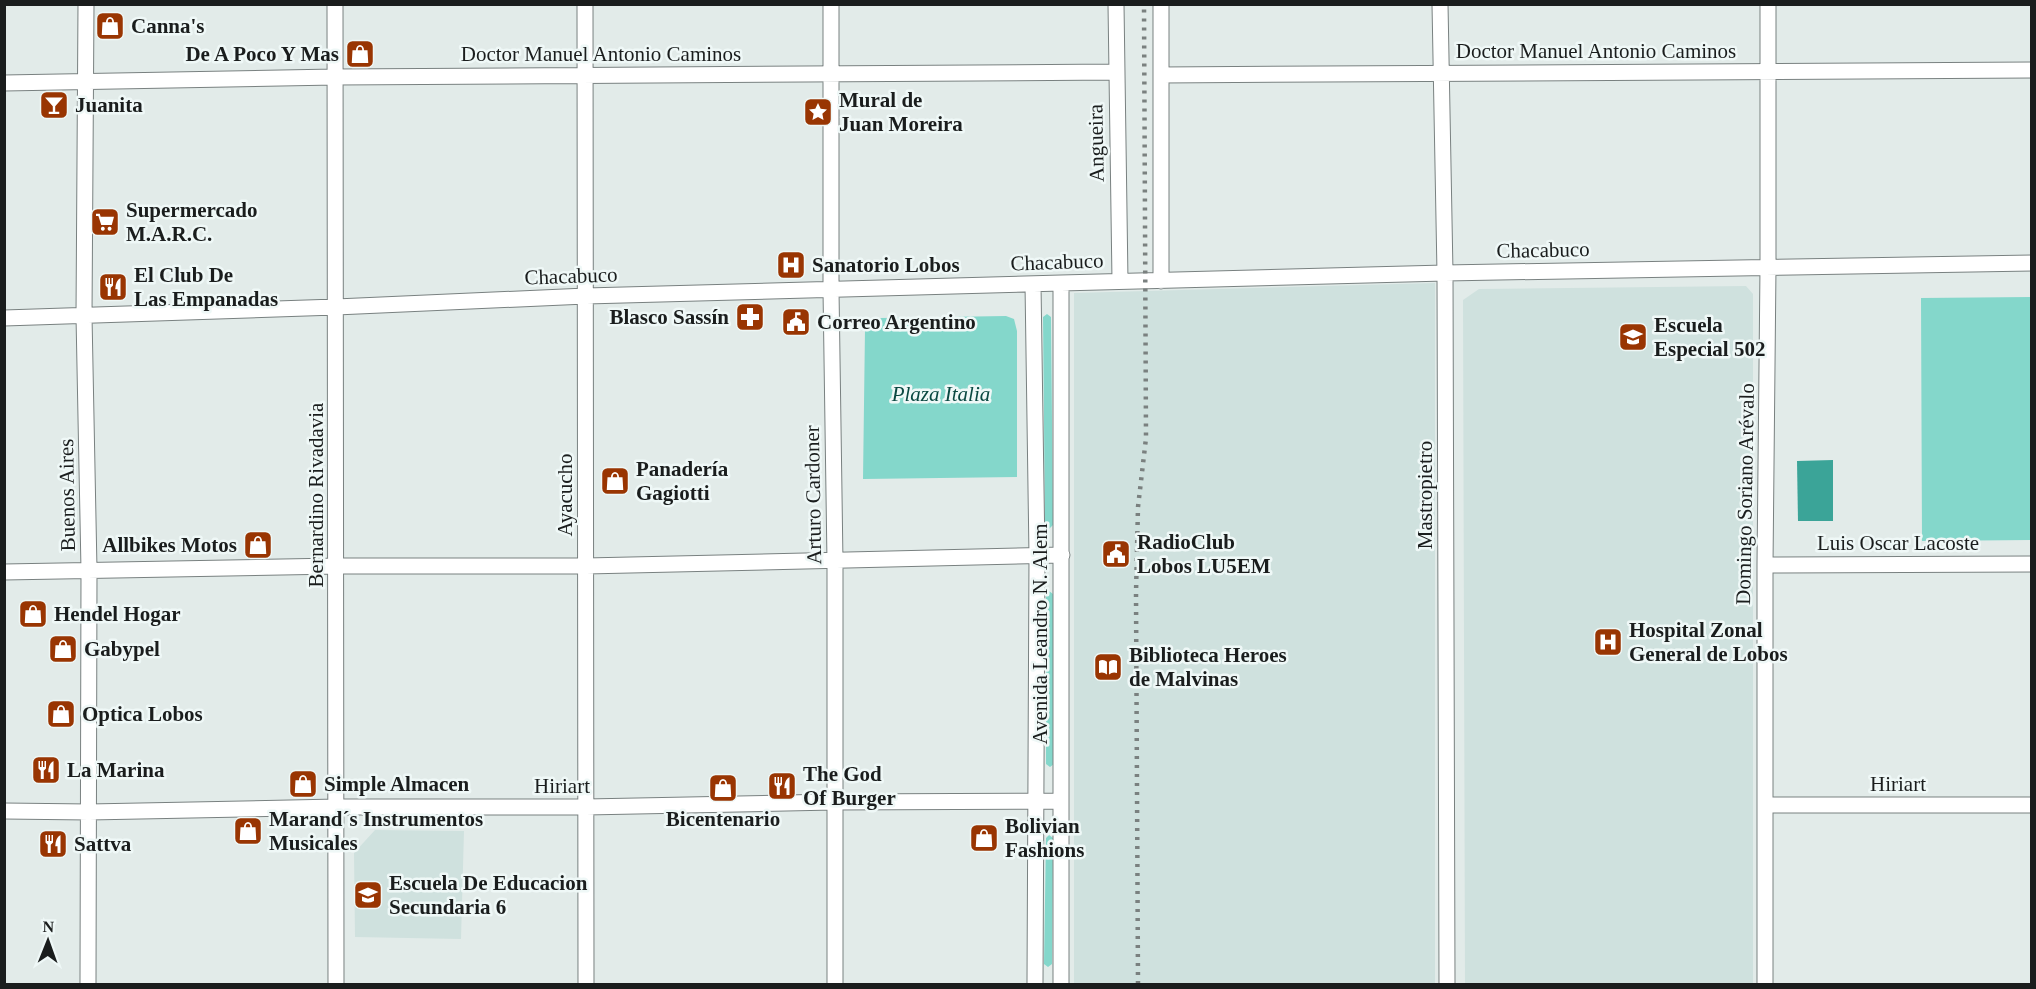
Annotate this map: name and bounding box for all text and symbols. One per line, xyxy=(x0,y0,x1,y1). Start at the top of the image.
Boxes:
shop icon: Canna's xyxy=(94,10,126,42)
place label: Canna's xyxy=(131,14,205,38)
shop icon: De A Poco Y Mas xyxy=(344,38,376,70)
street label: Doctor Manuel Antonio Caminos xyxy=(1456,39,1736,63)
place label: De A Poco Y Mas xyxy=(185,42,339,66)
street label: Doctor Manuel Antonio Caminos xyxy=(461,42,741,66)
place label: Mural de Juan Moreira xyxy=(839,88,963,136)
bar icon: Juanita xyxy=(38,89,70,121)
place label: Juanita xyxy=(75,93,143,117)
place icon: Mural de Juan Moreira xyxy=(802,96,834,128)
street label: Angueira xyxy=(1083,103,1109,182)
place label: Supermercado M.A.R.C. xyxy=(126,198,257,246)
supermarket icon: Supermercado M.A.R.C. xyxy=(89,206,121,238)
street label: Chacabuco xyxy=(1496,237,1590,263)
street label: Chacabuco xyxy=(1010,248,1104,276)
hospital icon: Sanatorio Lobos xyxy=(775,249,807,281)
place label: Sanatorio Lobos xyxy=(812,253,960,277)
street label: Chacabuco xyxy=(524,262,618,290)
place label: El Club De Las Empanadas xyxy=(134,263,278,311)
restaurant icon: El Club De Las Empanadas xyxy=(97,271,129,303)
pharmacy icon: Blasco Sassín xyxy=(734,301,766,333)
place label: Blasco Sassín xyxy=(609,305,729,329)
public building icon: Correo Argentino xyxy=(780,306,812,338)
place label: Correo Argentino xyxy=(817,310,976,334)
place label: Escuela Especial 502 xyxy=(1654,313,1765,361)
school or university icon: Escuela Especial 502 xyxy=(1617,321,1649,353)
park label: Plaza Italia xyxy=(891,382,990,406)
street label: Domingo Soriano Arévalo xyxy=(1731,383,1759,605)
street label: Bernardino Rivadavia xyxy=(304,402,328,587)
street label: Arturo Cardoner xyxy=(800,425,826,565)
street label: Buenos Aires xyxy=(54,439,80,551)
street label: Mastropietro xyxy=(1413,441,1437,549)
street label: Ayacucho xyxy=(553,453,577,537)
place label: Panadería Gagiotti xyxy=(636,457,729,505)
shop icon: Panadería Gagiotti xyxy=(599,465,631,497)
street label: Avenida Leandro N. Alem xyxy=(1028,523,1052,745)
shop icon: Allbikes Motos xyxy=(242,529,274,561)
place label: RadioClub Lobos LU5EM xyxy=(1137,530,1271,578)
street label: Luis Oscar Lacoste xyxy=(1817,531,1979,555)
place label: Allbikes Motos xyxy=(102,533,237,557)
public building icon: RadioClub Lobos LU5EM xyxy=(1100,538,1132,570)
shop icon: Hendel Hogar xyxy=(17,598,49,630)
place label: Hendel Hogar xyxy=(54,602,181,626)
place label: Hospital Zonal General de Lobos xyxy=(1629,618,1788,666)
hospital icon: Hospital Zonal General de Lobos xyxy=(1592,626,1624,658)
shop icon: Gabypel xyxy=(47,633,79,665)
place label: Gabypel xyxy=(84,637,160,661)
place label: Biblioteca Heroes de Malvinas xyxy=(1129,643,1287,691)
library icon: Biblioteca Heroes de Malvinas xyxy=(1092,651,1124,683)
shop icon: Optica Lobos xyxy=(45,698,77,730)
place label: Optica Lobos xyxy=(82,702,203,726)
restaurant icon: La Marina xyxy=(30,754,62,786)
place label: La Marina xyxy=(67,758,165,782)
place label: The God Of Burger xyxy=(803,762,896,810)
shop icon: Simple Almacen xyxy=(287,768,319,800)
restaurant icon: The God Of Burger xyxy=(766,770,798,802)
place label: Simple Almacen xyxy=(324,772,470,796)
shop icon: Bicentenario xyxy=(707,772,739,804)
street label: Hiriart xyxy=(1870,772,1926,796)
street label: Hiriart xyxy=(534,774,590,798)
place label: Marand´s Instrumentos Musicales xyxy=(269,807,483,855)
place label: Bicentenario xyxy=(666,807,780,831)
place label: Bolivian Fashions xyxy=(1005,814,1084,862)
shop icon: Marand´s Instrumentos Musicales xyxy=(232,815,264,847)
shop icon: Bolivian Fashions xyxy=(968,822,1000,854)
restaurant icon: Sattva xyxy=(37,828,69,860)
place label: Sattva xyxy=(74,832,132,856)
place label: Escuela De Educacion Secundaria 6 xyxy=(389,871,588,919)
school or university icon: Escuela De Educacion Secundaria 6 xyxy=(352,879,384,911)
north arrow xyxy=(18,911,78,971)
text: N xyxy=(42,918,55,935)

